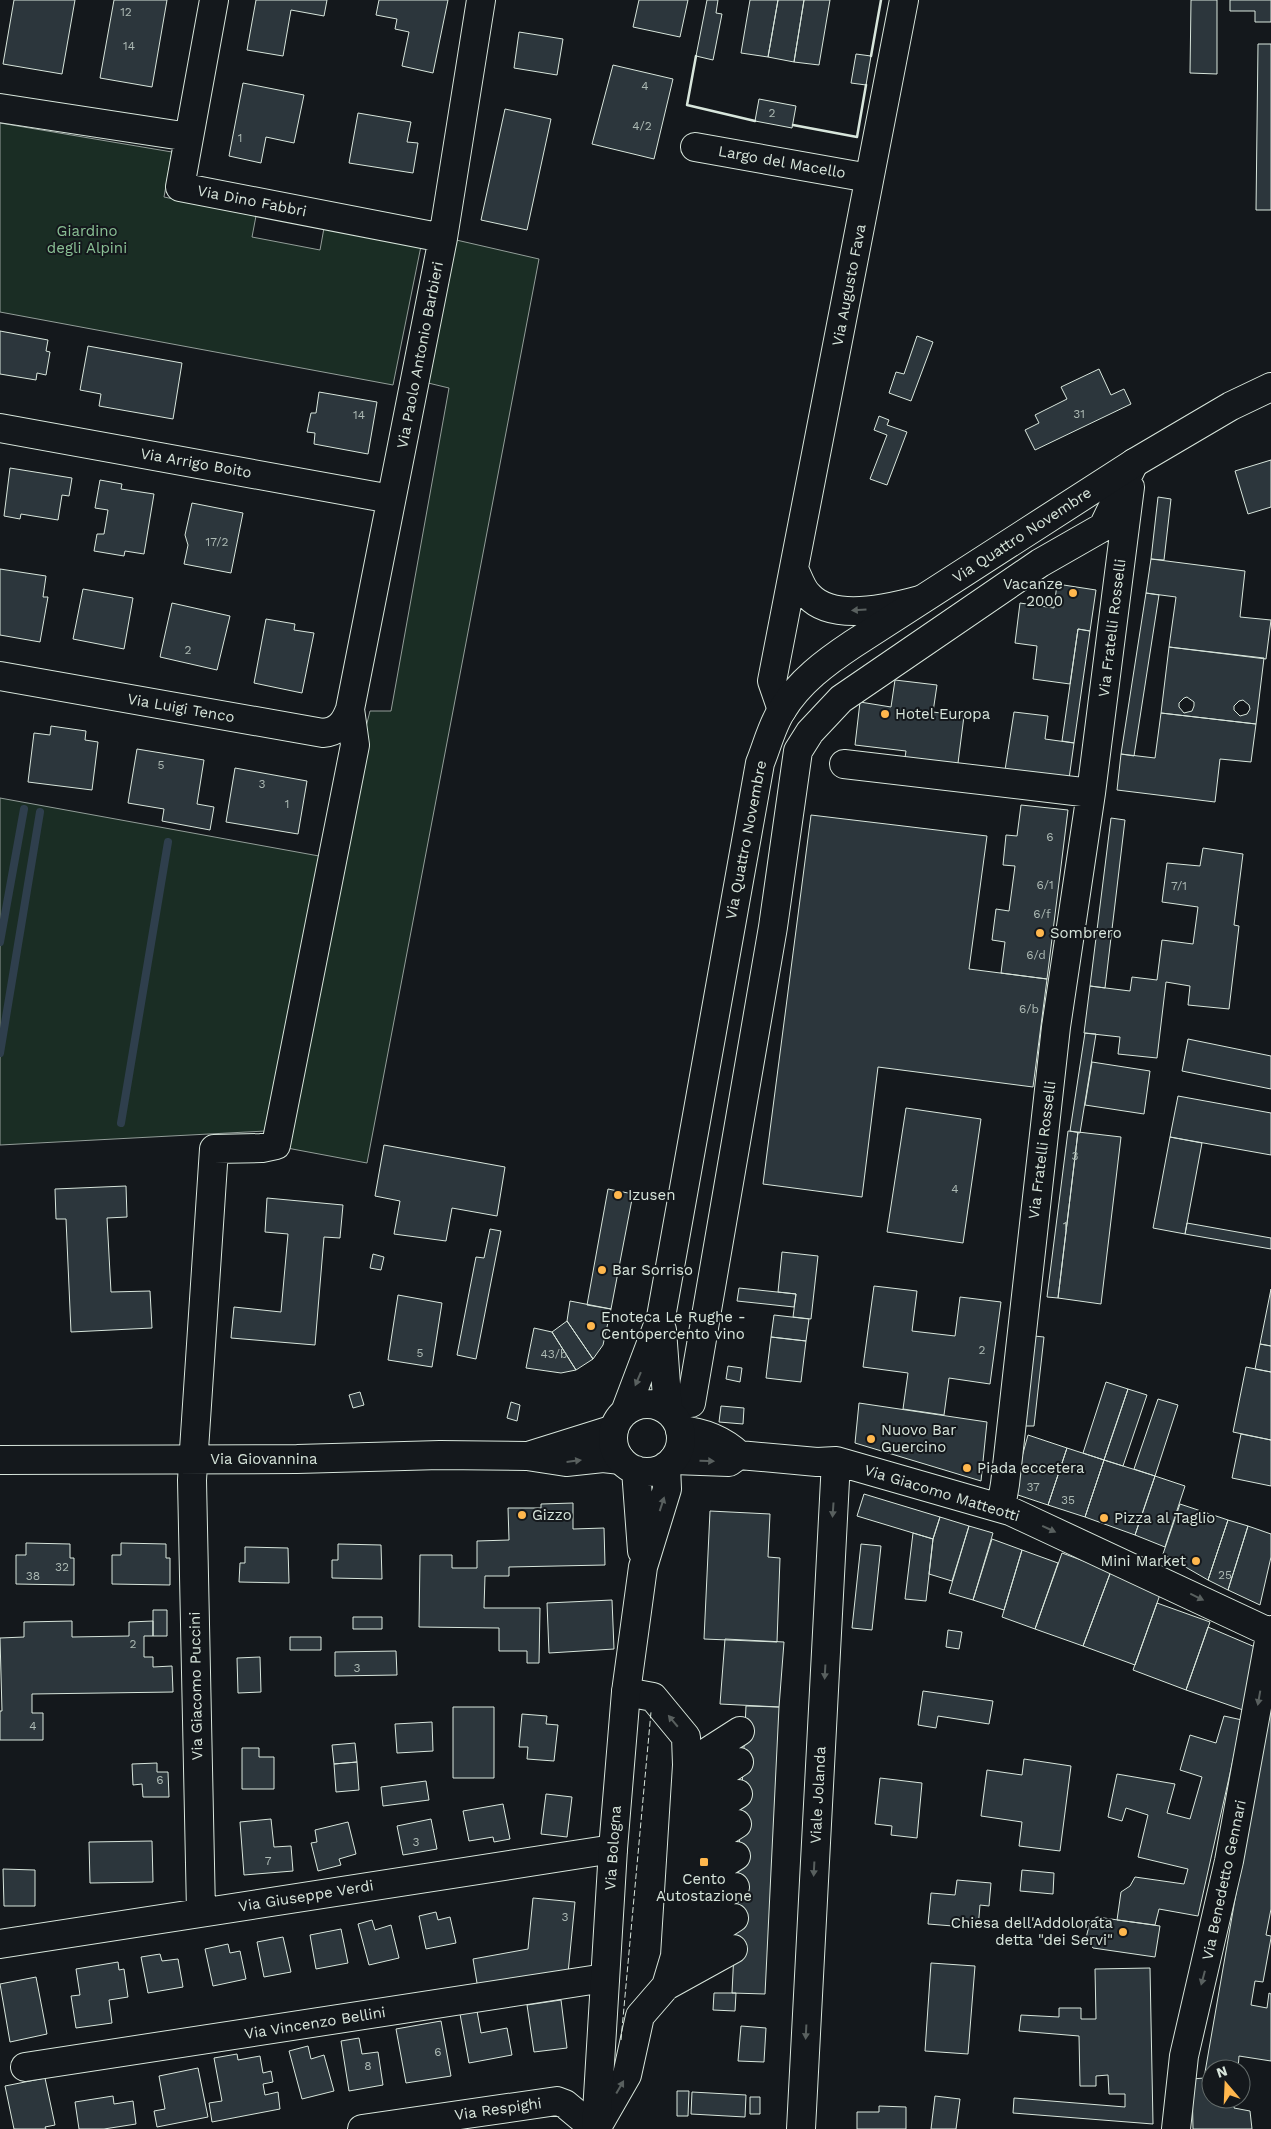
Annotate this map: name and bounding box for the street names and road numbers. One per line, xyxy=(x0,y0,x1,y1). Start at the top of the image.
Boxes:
street label: Largo del Macello xyxy=(717,142,847,182)
street label: Via Dino Fabbri xyxy=(196,182,308,220)
street label: Via Augusto Fava xyxy=(828,222,870,347)
street label: Via Paolo Antonio Barbieri xyxy=(393,260,447,450)
street label: Via Arrigo Boito xyxy=(139,444,253,482)
street label: Via Quattro Novembre xyxy=(949,483,1095,587)
street label: Via Fratelli Rosselli xyxy=(1095,558,1129,698)
street label: Via Luigi Tenco xyxy=(126,690,236,726)
street label: Via Quattro Novembre xyxy=(722,759,770,921)
street label: Via Fratelli Rosselli xyxy=(1025,1080,1059,1220)
street label: Via Giovannina xyxy=(210,1450,318,1468)
street label: Via Giacomo Matteotti xyxy=(862,1461,1022,1525)
street label: Via Giacomo Puccini xyxy=(186,1612,206,1760)
street label: Viale Jolanda xyxy=(806,1745,830,1844)
street label: Via Benedetto Gennari xyxy=(1198,1798,1250,1962)
street label: Via Bologna xyxy=(601,1804,625,1891)
street label: Via Giuseppe Verdi xyxy=(237,1876,375,1916)
street label: Via Vincenzo Bellini xyxy=(243,2003,387,2043)
street label: Via Respighi xyxy=(453,2094,543,2124)

